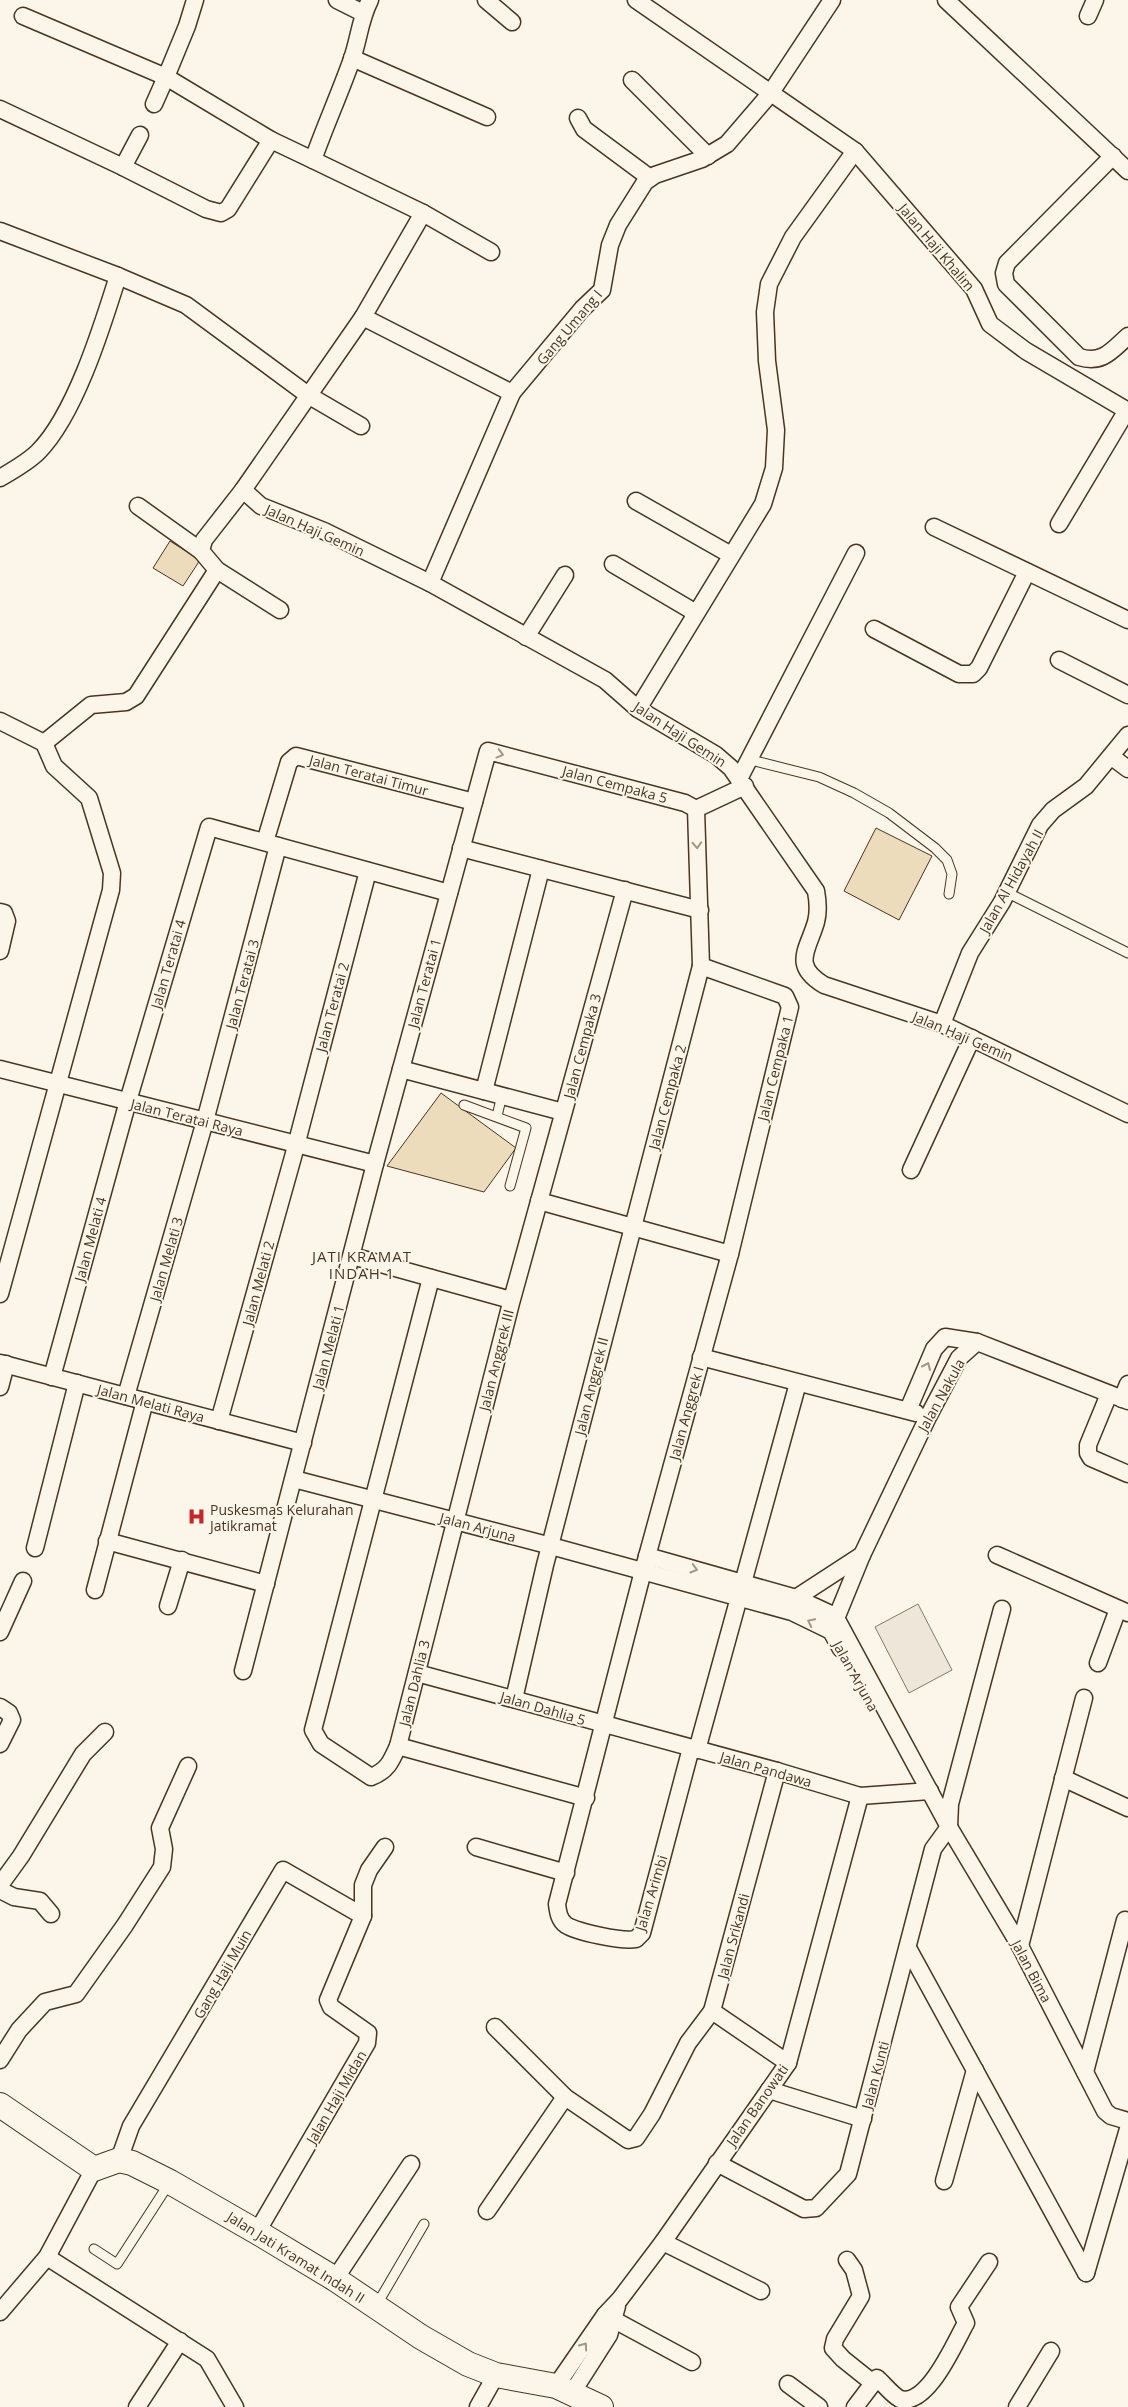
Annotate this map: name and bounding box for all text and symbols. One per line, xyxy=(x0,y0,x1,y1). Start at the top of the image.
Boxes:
street label: Jalan Haji Khalim xyxy=(893,198,979,295)
street label: Gang Umang I xyxy=(532,285,606,369)
street label: Jalan Haji Gemin xyxy=(260,499,368,560)
street label: Jalan Haji Gemin xyxy=(628,696,730,771)
one-way arrow xyxy=(496,748,505,759)
street label: Jalan Teratai Timur xyxy=(305,749,431,800)
street label: Jalan Cempaka 5 xyxy=(559,760,670,807)
street label: Jalan Al Hidayah II xyxy=(974,826,1047,938)
one-way arrow xyxy=(692,841,703,849)
street label: Jalan Teratai 4 xyxy=(146,917,190,1013)
street label: Jalan Teratai 1 xyxy=(402,936,445,1032)
street label: Jalan Teratai 3 xyxy=(220,937,263,1033)
street label: Jalan Teratai 2 xyxy=(310,960,353,1056)
street label: Jalan Cempaka 3 xyxy=(558,991,605,1102)
street label: Jalan Haji Gemin xyxy=(908,1006,1016,1066)
street label: Jalan Cempaka 1 xyxy=(752,1013,797,1125)
street label: Jalan Cempaka 2 xyxy=(643,1042,690,1153)
street label: Jalan Teratai Raya xyxy=(127,1093,245,1140)
street label: Jalan Melati 4 xyxy=(69,1195,110,1285)
street label: Jalan Melati 3 xyxy=(144,1215,187,1305)
street label: Jalan Melati 2 xyxy=(237,1239,278,1329)
district label: JATI KRAMAT INDAH 1 xyxy=(310,1246,412,1283)
street label: Jalan Melati 1 xyxy=(307,1303,348,1393)
street label: Jalan Anggrek III xyxy=(474,1307,518,1415)
street label: Jalan Anggrek II xyxy=(569,1335,612,1439)
street label: Jalan Nakula xyxy=(912,1355,969,1437)
one-way arrow xyxy=(921,1362,932,1371)
street label: Jalan Anggrek I xyxy=(664,1364,708,1464)
street label: Jalan Melati Raya xyxy=(93,1379,207,1426)
place label: Puskesmas Kelurahan Jatikramat xyxy=(208,1500,354,1535)
hospital icon: Puskesmas Kelurahan Jatikramat xyxy=(186,1507,206,1527)
street label: Jalan Arjuna xyxy=(436,1507,518,1546)
one-way arrow xyxy=(689,1564,698,1574)
one-way arrow xyxy=(807,1617,816,1628)
street label: Jalan Arjuna xyxy=(828,1635,883,1715)
street label: Jalan Dahlia 3 xyxy=(394,1638,434,1730)
street label: Jalan Dahlia 5 xyxy=(496,1686,588,1729)
street label: Jalan Pandawa xyxy=(716,1746,814,1791)
street label: Jalan Arimbi xyxy=(630,1853,672,1935)
street label: Jalan Srikandi xyxy=(712,1891,754,1983)
street label: Gang Haji Muin xyxy=(189,1926,255,2022)
street label: Jalan Bima xyxy=(1007,1935,1056,2006)
street label: Jalan Kunti xyxy=(856,2039,893,2113)
street label: Jalan Haji Midan xyxy=(301,2047,370,2149)
street label: Jalan Banowati xyxy=(721,2060,792,2151)
street label: Jalan Jati Kramat Indah II xyxy=(222,2206,369,2307)
one-way arrow xyxy=(578,2342,587,2352)

